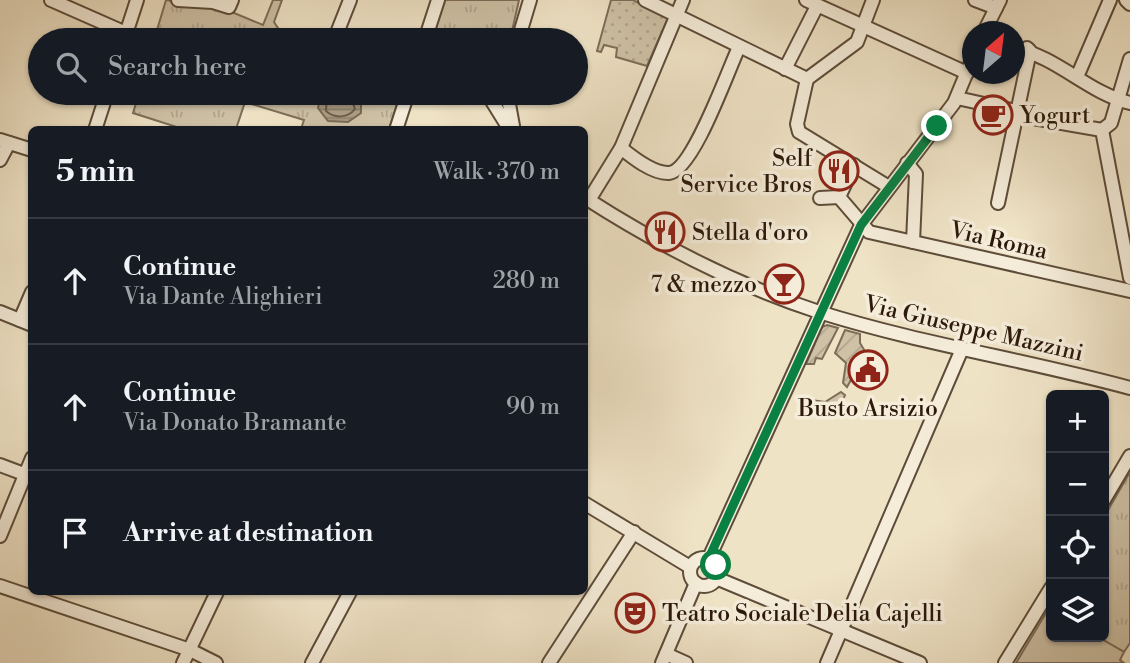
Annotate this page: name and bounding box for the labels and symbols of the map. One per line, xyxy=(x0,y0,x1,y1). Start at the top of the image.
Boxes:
north arrow xyxy=(962,21,1025,84)
cafe icon: Yogurt xyxy=(972,94,1014,136)
place label: Yogurt xyxy=(1019,102,1090,130)
route end xyxy=(921,110,952,141)
place label: Self Service Bros xyxy=(680,145,814,199)
restaurant icon: Self Service Bros xyxy=(818,150,860,192)
restaurant icon: Stella d'oro xyxy=(644,211,686,253)
street label: Via Roma xyxy=(946,216,1051,266)
place label: Stella d'oro xyxy=(692,219,809,247)
bar icon: 7 & mezzo xyxy=(763,263,805,305)
place label: 7 & mezzo xyxy=(651,271,757,299)
street label: Via Giuseppe Mazzini xyxy=(860,290,1086,368)
public building icon: Busto Arsizio xyxy=(847,349,889,391)
place label: Busto Arsizio xyxy=(797,395,938,423)
route start xyxy=(700,549,731,580)
theatre icon: Teatro Sociale Delia Cajelli xyxy=(614,592,656,634)
place label: Teatro Sociale Delia Cajelli xyxy=(662,600,943,628)

